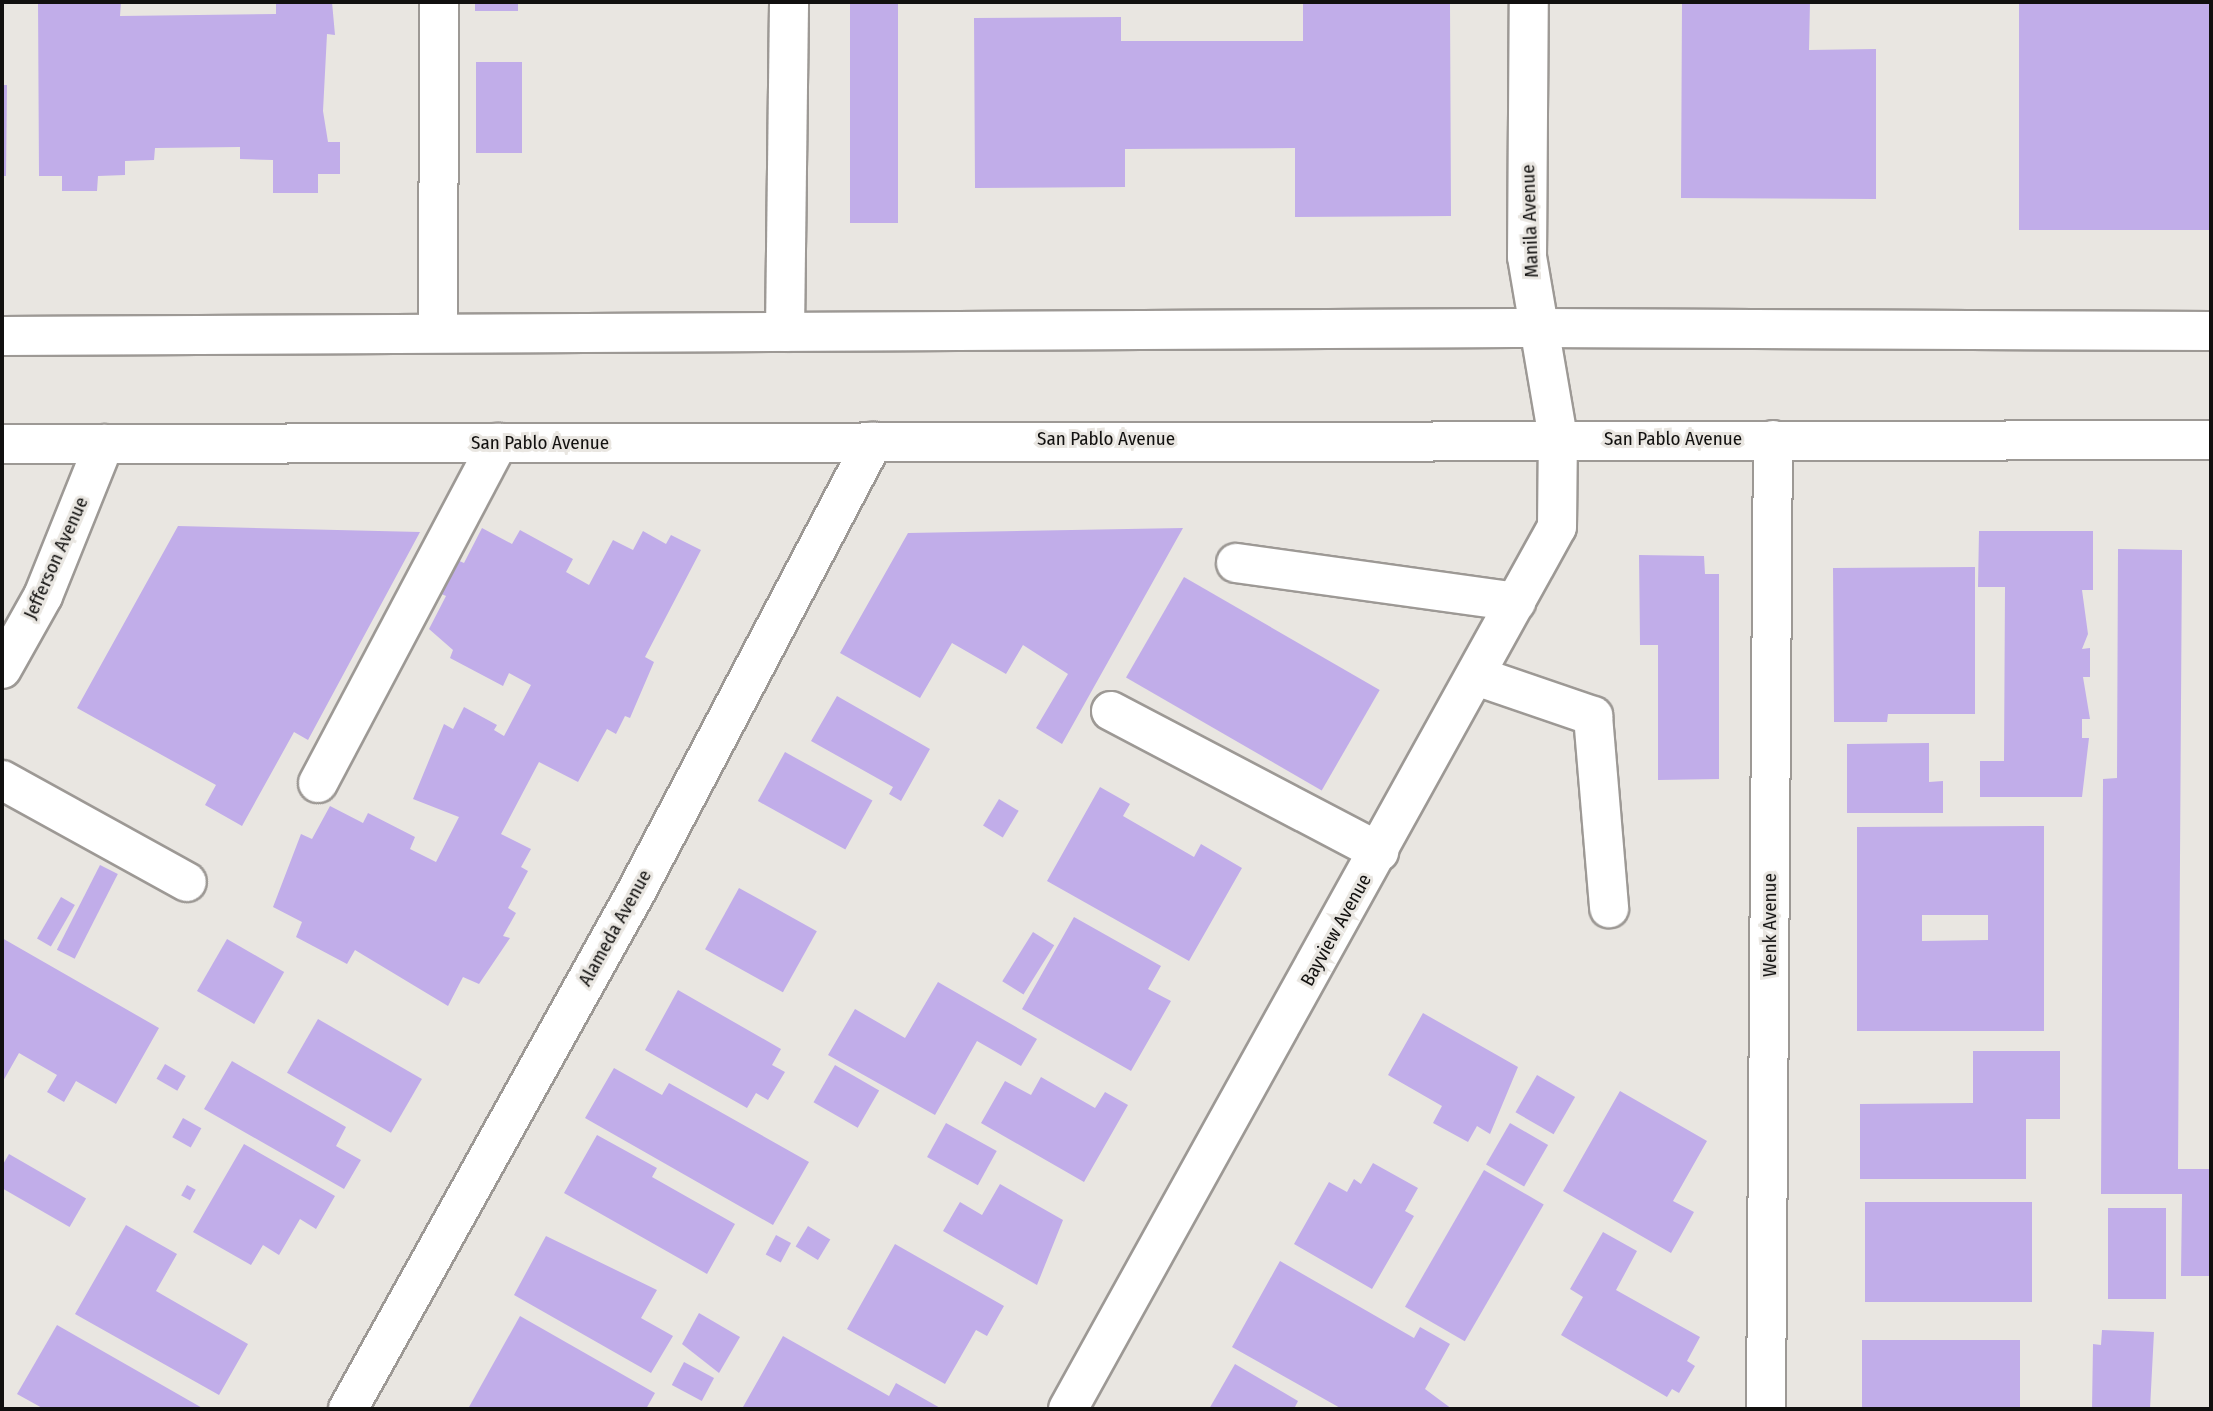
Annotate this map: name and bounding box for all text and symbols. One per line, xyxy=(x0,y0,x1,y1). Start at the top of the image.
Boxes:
street label: Manila Avenue xyxy=(1517,164,1543,278)
street label: San Pablo Avenue xyxy=(1037,428,1175,450)
street label: San Pablo Avenue xyxy=(1604,428,1742,450)
street label: San Pablo Avenue xyxy=(471,432,609,454)
street label: Jefferson Avenue xyxy=(19,493,93,623)
street label: Alameda Avenue xyxy=(574,866,656,990)
street label: Bayview Avenue xyxy=(1296,870,1376,990)
street label: Wenk Avenue xyxy=(1759,873,1781,977)

